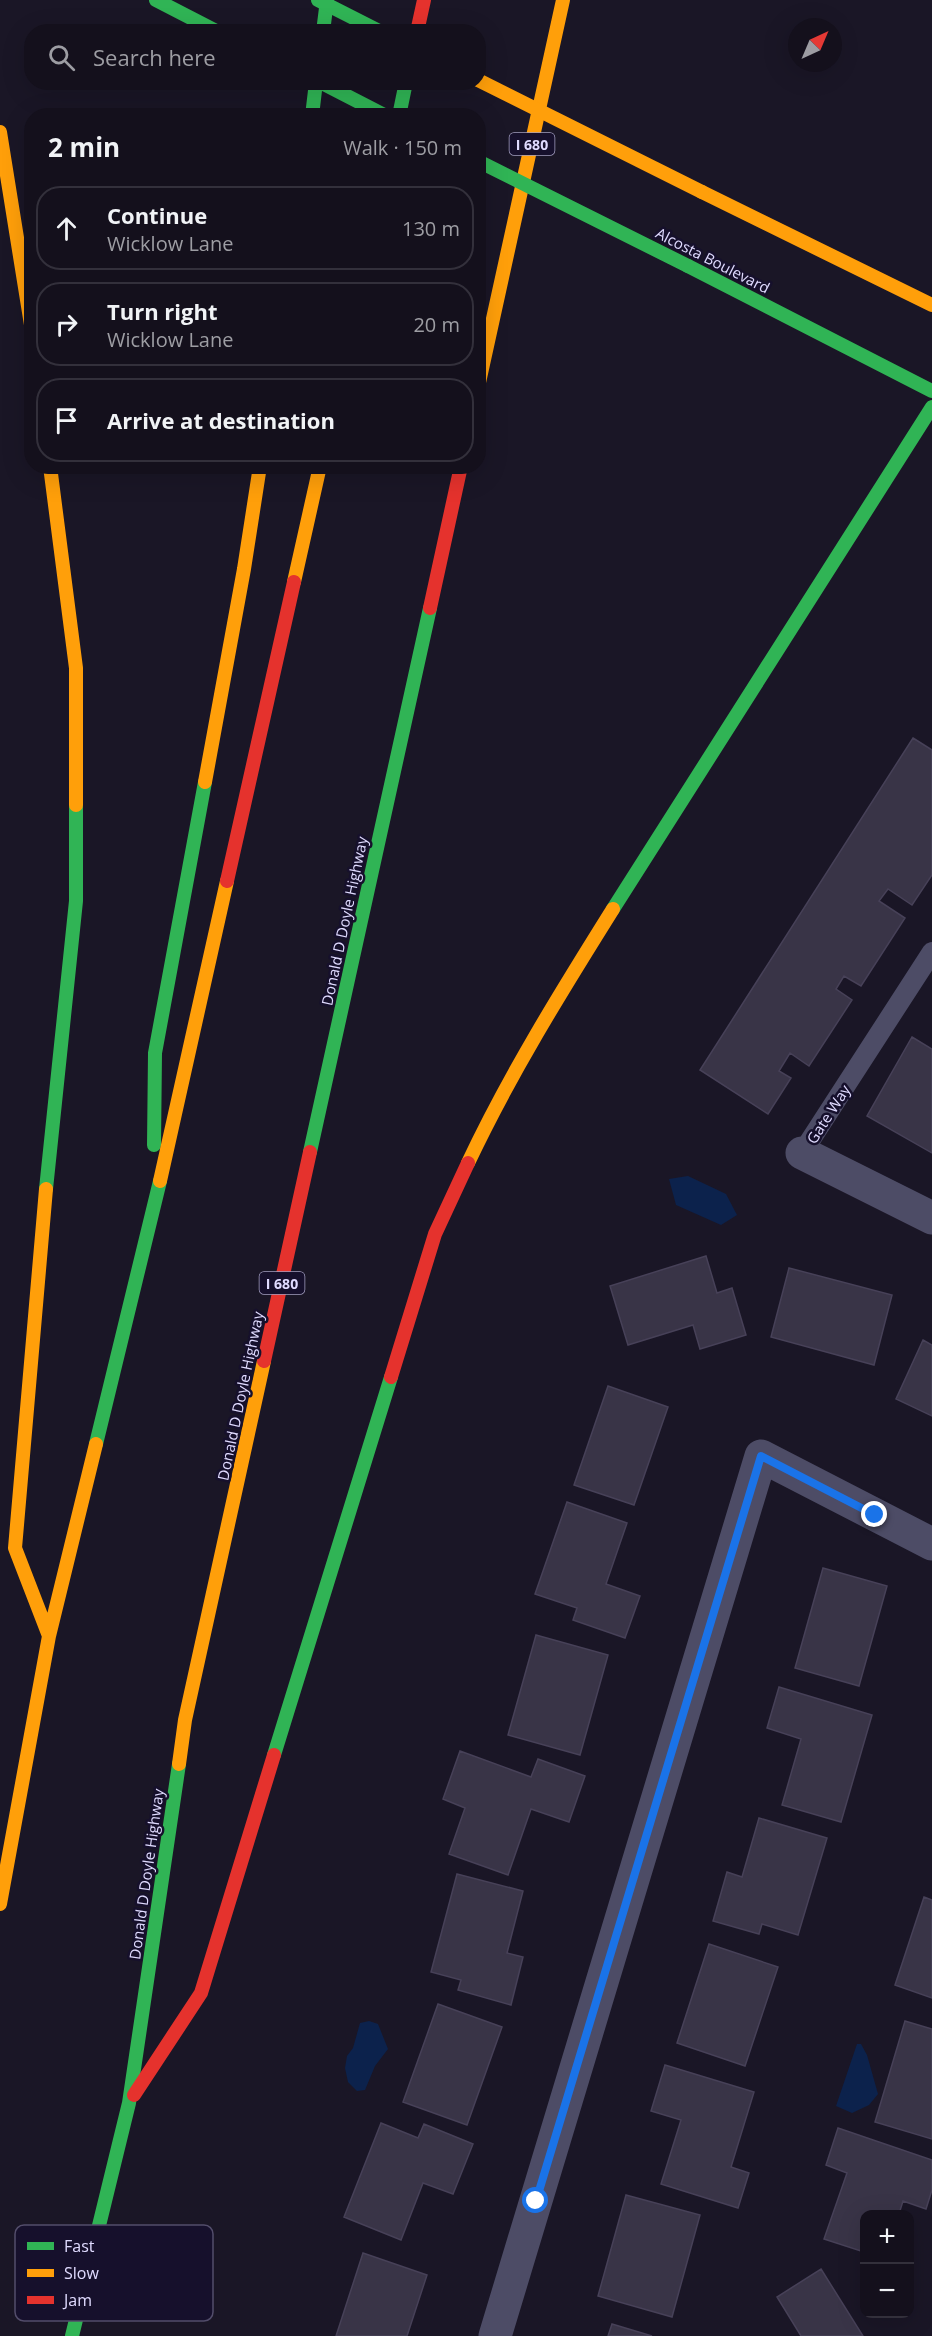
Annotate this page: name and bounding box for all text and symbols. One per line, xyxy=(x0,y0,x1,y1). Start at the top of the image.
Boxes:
north arrow xyxy=(788,18,842,72)
search box xyxy=(24,24,486,90)
icon: search xyxy=(45,41,78,74)
text: Search here xyxy=(93,42,216,72)
text: 2 min xyxy=(48,129,120,165)
road number: I 680 xyxy=(510,133,554,155)
text: Walk · 150 m xyxy=(343,134,462,161)
text: Continue xyxy=(107,200,207,230)
icon: ahead xyxy=(50,212,83,245)
text: 130 m xyxy=(402,215,460,242)
street label: Alcosta Boulevard xyxy=(653,223,773,297)
text: Wicklow Lane xyxy=(107,230,233,257)
text: Turn right xyxy=(107,296,218,326)
icon: right xyxy=(50,308,83,341)
text: 20 m xyxy=(413,311,460,338)
text: Wicklow Lane xyxy=(107,326,233,353)
icon: arrive xyxy=(50,404,83,437)
text: Arrive at destination xyxy=(107,405,335,435)
street label: Donald D Doyle Highway xyxy=(316,834,372,1007)
street label: Gate Way xyxy=(801,1080,855,1147)
road number: I 680 xyxy=(260,1272,304,1294)
street label: Donald D Doyle Highway xyxy=(212,1309,268,1482)
route end xyxy=(861,1501,887,1527)
street label: Donald D Doyle Highway xyxy=(124,1787,168,1961)
route start xyxy=(522,2187,548,2213)
map controls xyxy=(860,2210,914,2318)
button: + xyxy=(860,2210,914,2264)
legend xyxy=(15,2225,213,2321)
text: Fast xyxy=(64,2235,95,2257)
text: Slow xyxy=(64,2262,99,2284)
button: − xyxy=(860,2264,914,2318)
text: Jam xyxy=(62,2289,92,2311)

